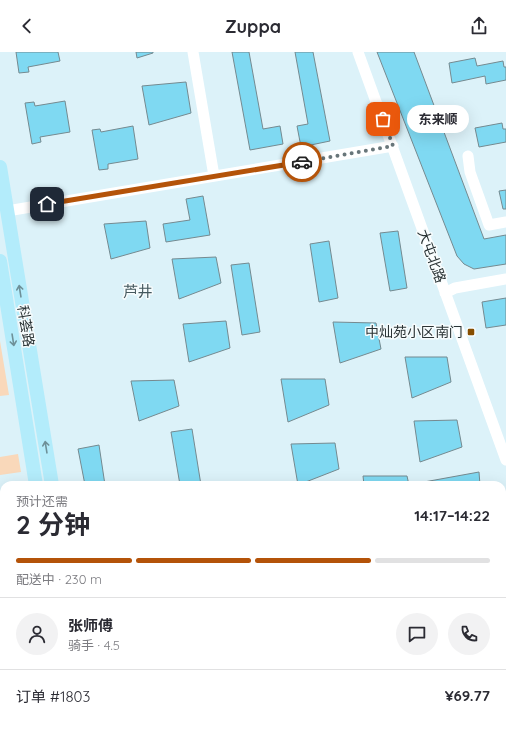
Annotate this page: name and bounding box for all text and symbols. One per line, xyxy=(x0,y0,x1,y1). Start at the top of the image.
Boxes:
icon: back xyxy=(16,15,38,37)
text: Zuppa xyxy=(225,15,281,38)
icon: share xyxy=(468,15,490,37)
pin xyxy=(366,102,400,136)
callout: 东来顺 xyxy=(407,105,469,133)
icon: bag xyxy=(372,108,394,130)
text: 东来顺 xyxy=(418,111,458,127)
courier xyxy=(282,142,322,182)
icon: car xyxy=(291,151,313,173)
pin xyxy=(30,187,64,221)
icon: home xyxy=(36,193,58,215)
street label: 大屯北路 xyxy=(414,227,450,285)
district label: 芦井 xyxy=(123,282,153,301)
one-way arrow xyxy=(16,284,24,297)
street label: 科荟路 xyxy=(14,304,38,348)
place label: 中灿苑小区南门 xyxy=(365,323,463,341)
marker: 中灿苑小区南门 xyxy=(466,327,476,337)
one-way arrow xyxy=(9,334,17,347)
one-way arrow xyxy=(42,440,50,453)
text: 预计还需 xyxy=(16,493,68,509)
text: 14:17–14:22 xyxy=(414,506,490,525)
text: 2 分钟 xyxy=(16,508,90,541)
text: 配送中 · 230 m xyxy=(16,571,102,587)
button: person xyxy=(16,613,58,655)
button: chat xyxy=(396,613,438,655)
button: phone xyxy=(448,613,490,655)
text: 张师傅 xyxy=(68,616,113,635)
text: 骑手 · 4.5 xyxy=(68,637,120,653)
text: ¥69.77 xyxy=(445,686,490,705)
text: 订单 #1803 xyxy=(16,687,90,706)

